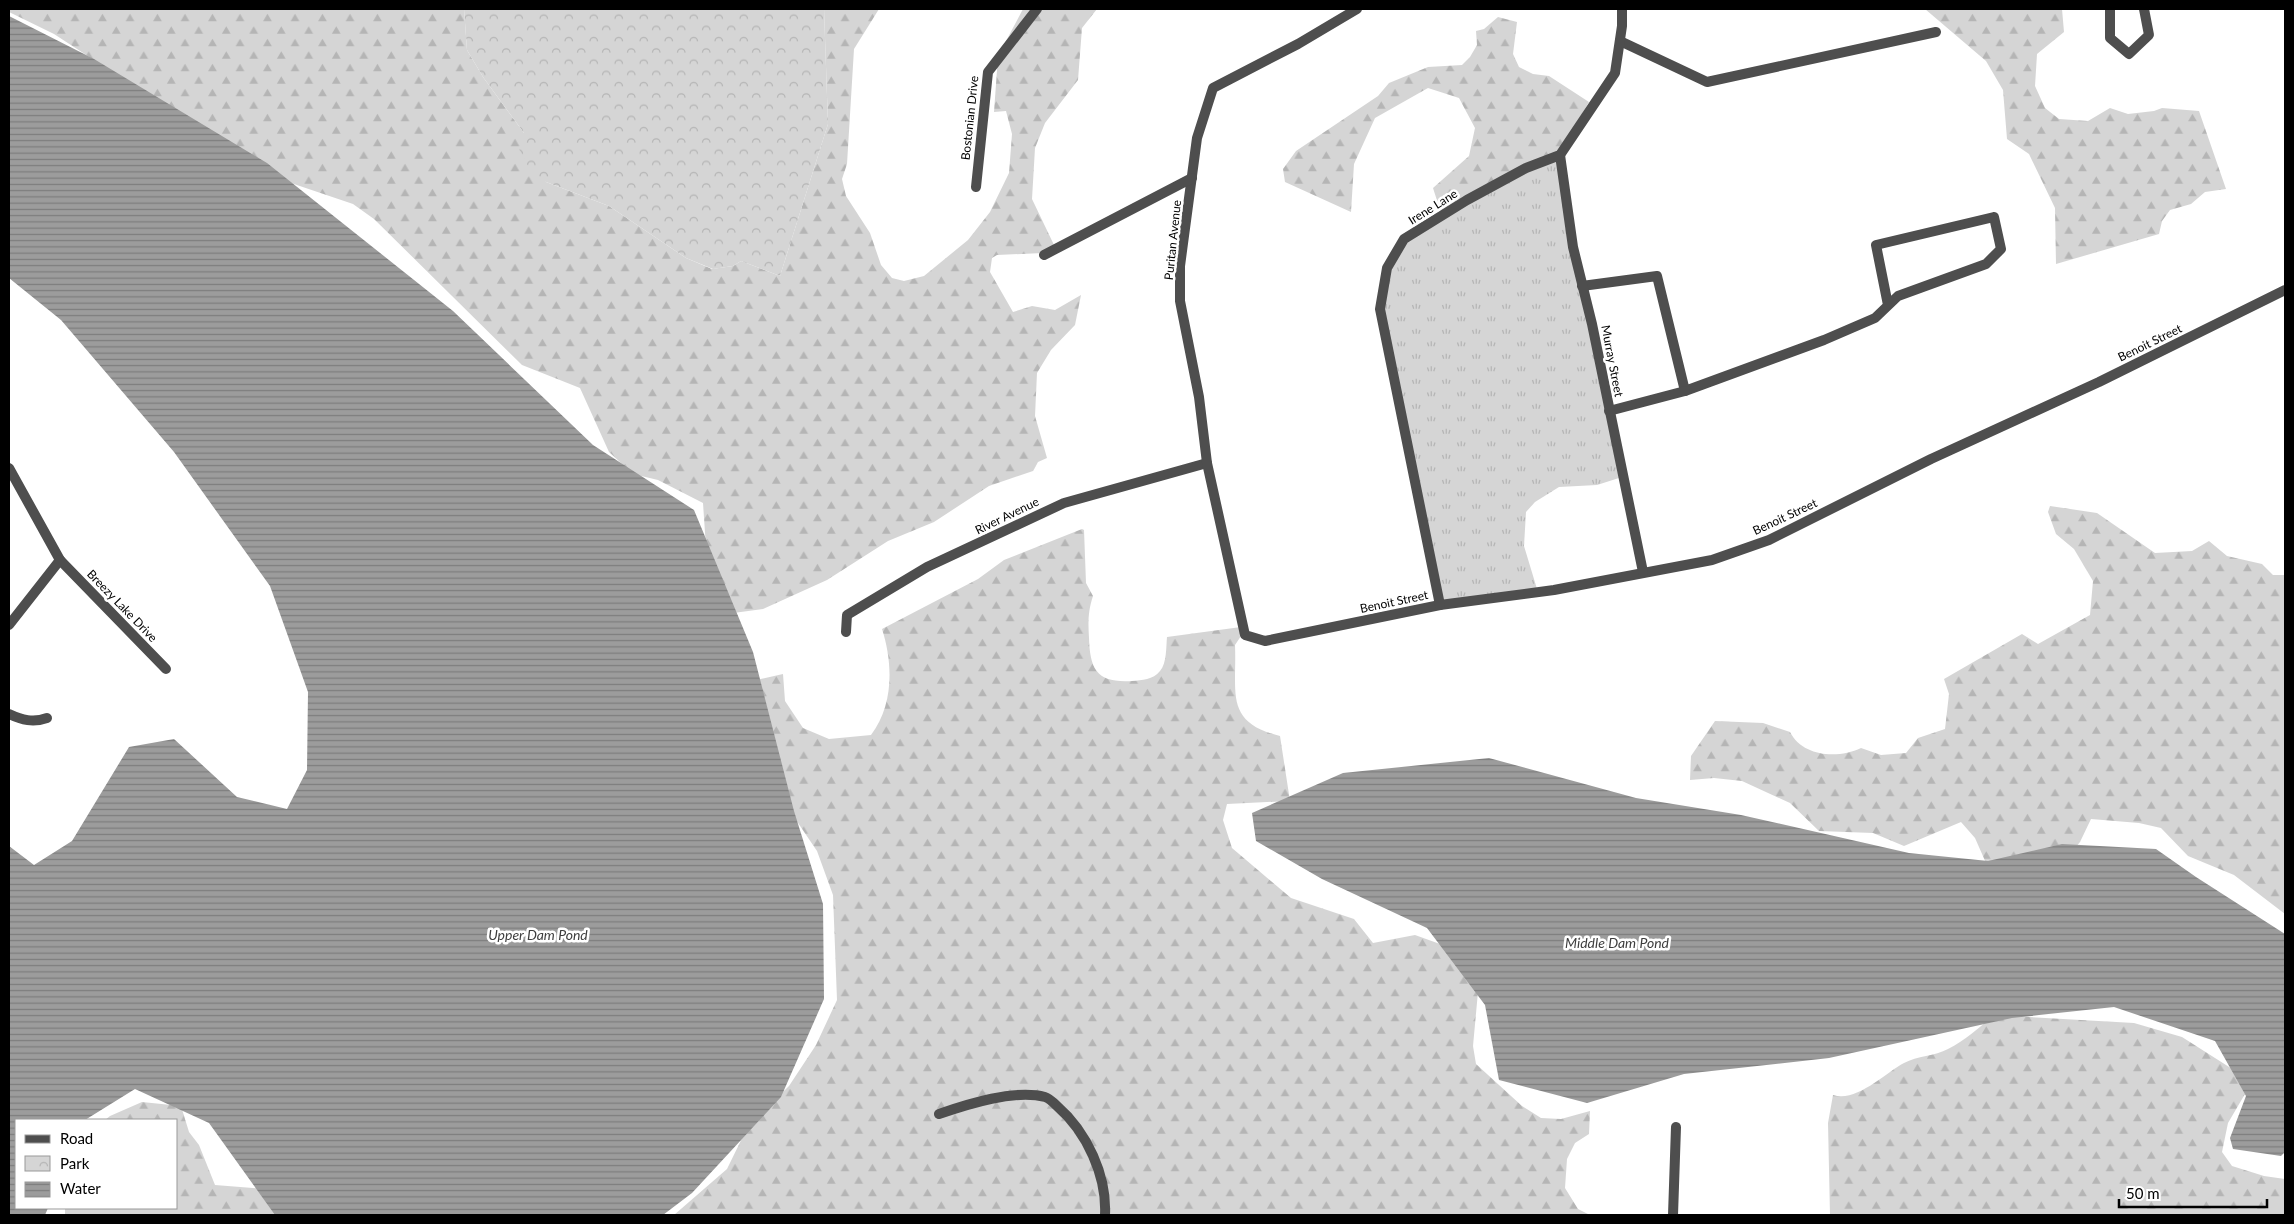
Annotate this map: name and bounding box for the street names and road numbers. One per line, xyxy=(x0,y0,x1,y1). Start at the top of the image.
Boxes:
street label: Bostonian Drive xyxy=(958,75,981,161)
street label: Irene Lane xyxy=(1405,186,1460,228)
street label: Puritan Avenue xyxy=(1161,199,1184,281)
street label: Benoit Street xyxy=(2115,320,2185,364)
street label: Murray Street xyxy=(1598,324,1627,399)
street label: River Avenue xyxy=(972,494,1041,537)
street label: Benoit Street xyxy=(1750,495,1820,538)
street label: Breezy Lake Drive xyxy=(84,566,161,645)
street label: Benoit Street xyxy=(1358,587,1430,616)

